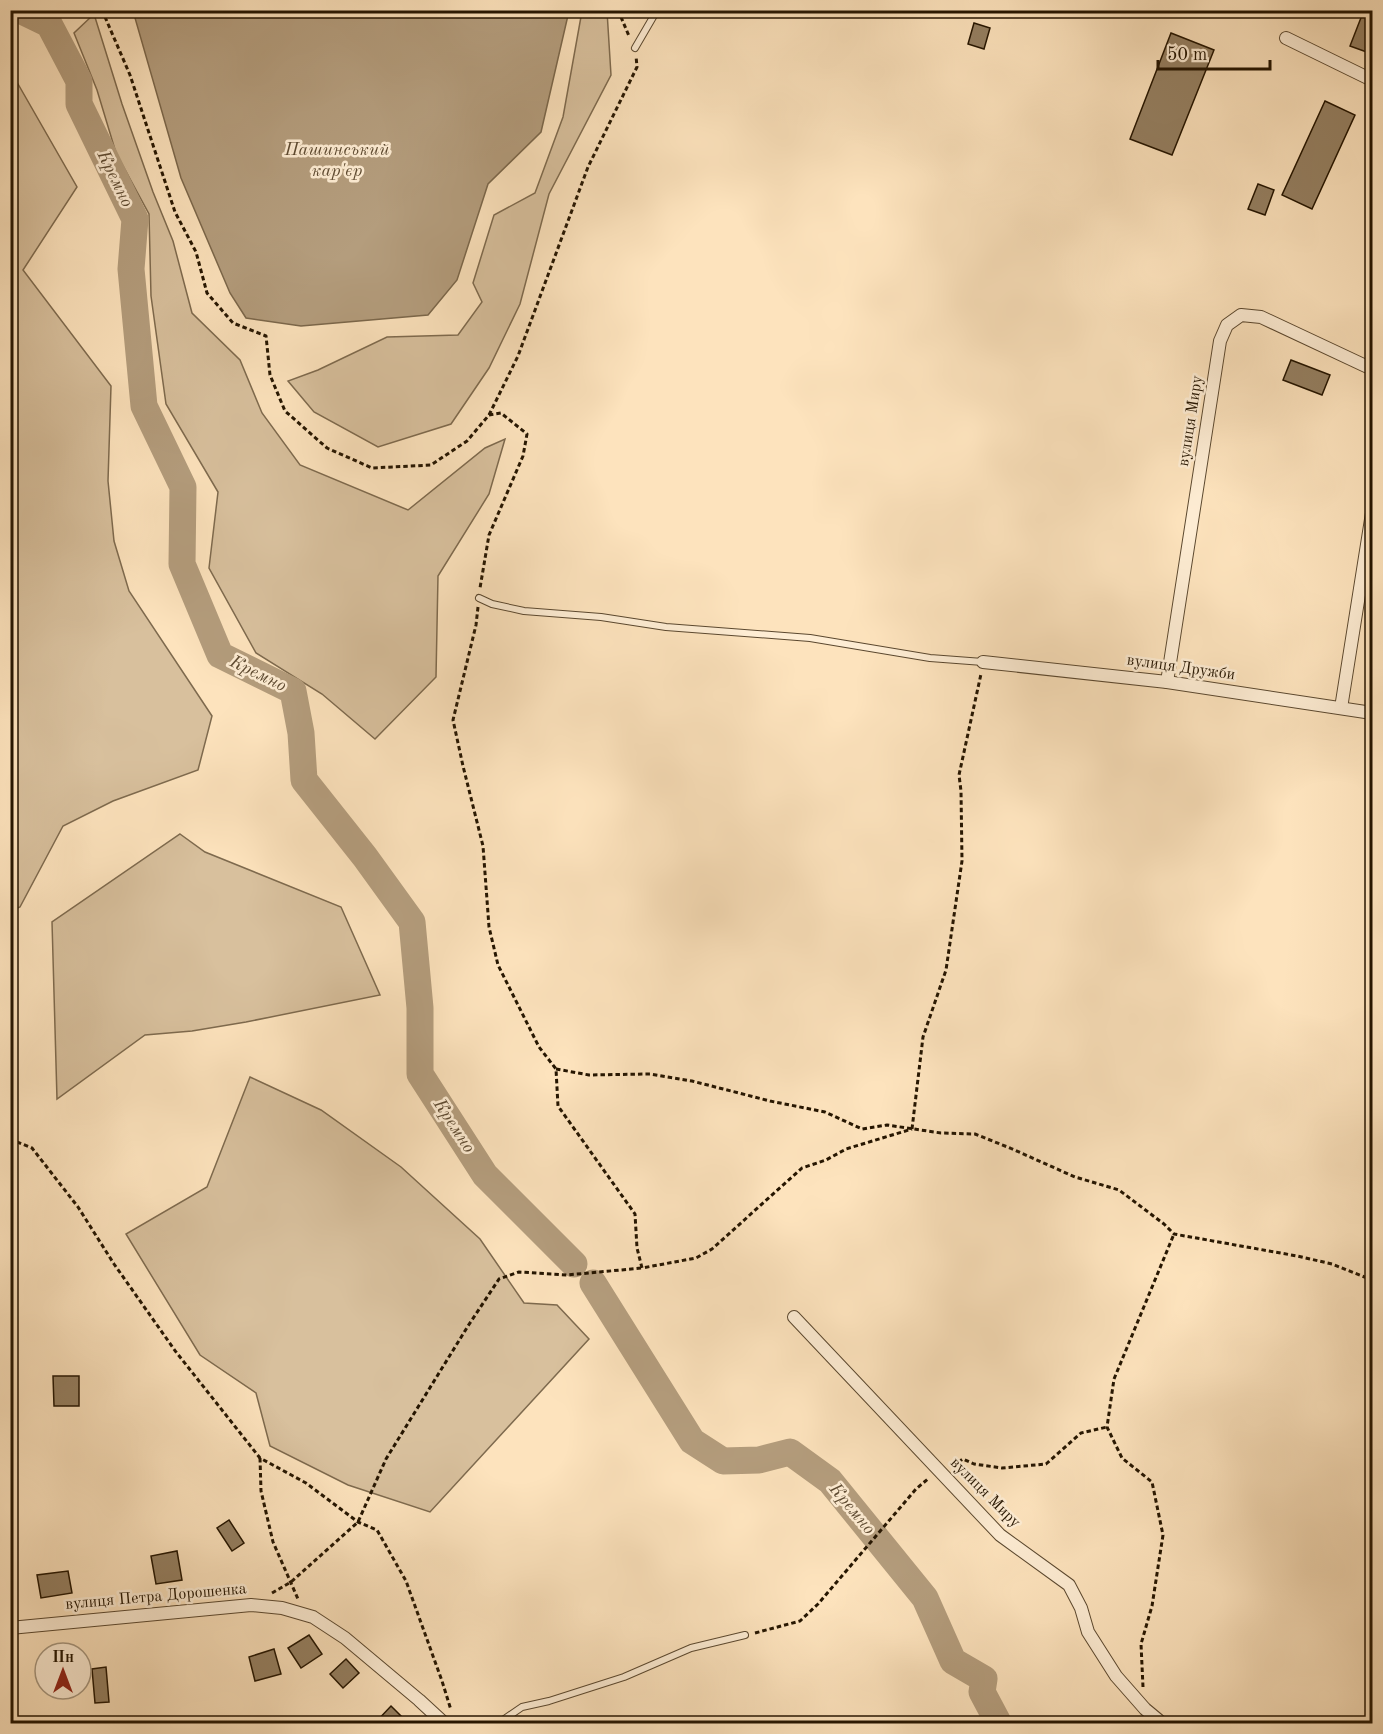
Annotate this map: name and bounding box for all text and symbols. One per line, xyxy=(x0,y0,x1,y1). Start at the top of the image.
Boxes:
scale bar xyxy=(1158,33,1270,71)
text: 50 m xyxy=(1167,46,1207,64)
water label: Пашинський кар'єр xyxy=(283,141,390,180)
water label: Кремно xyxy=(93,147,136,210)
street label: вулиця Миру xyxy=(1176,374,1206,468)
water label: Кремно xyxy=(226,652,289,695)
street label: вулиця Дружби xyxy=(1126,652,1236,684)
water label: Кремно xyxy=(429,1095,478,1156)
street label: вулиця Миру xyxy=(947,1455,1024,1532)
water label: Кремно xyxy=(825,1479,878,1538)
street label: вулиця Петра Дорошенка xyxy=(65,1581,247,1613)
north arrow xyxy=(33,1641,93,1701)
text: Пн xyxy=(52,1650,74,1666)

